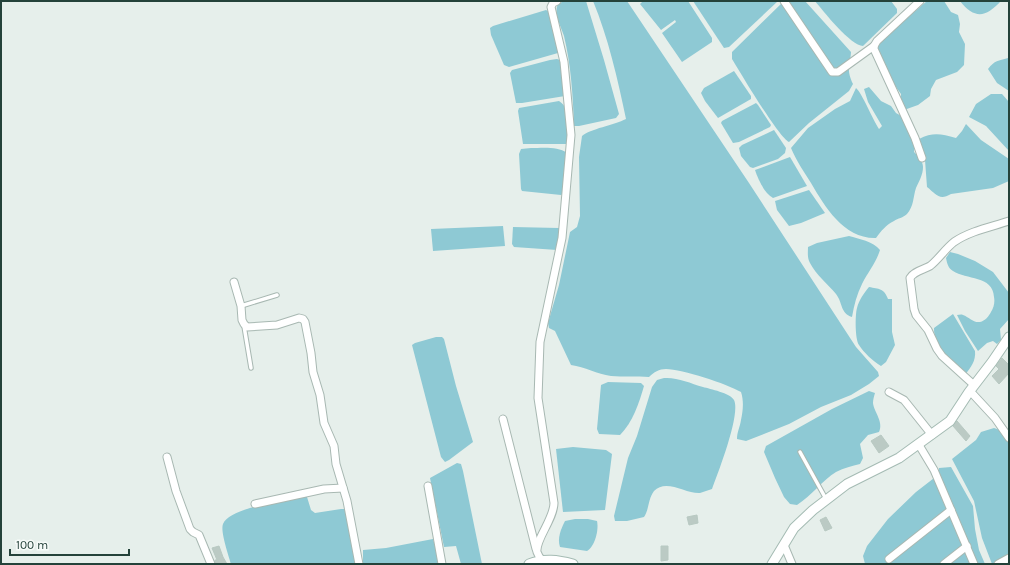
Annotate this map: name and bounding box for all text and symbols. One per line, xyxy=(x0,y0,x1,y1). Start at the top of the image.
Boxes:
scale bar xyxy=(10,531,129,557)
text: 100 m xyxy=(16,538,48,552)

